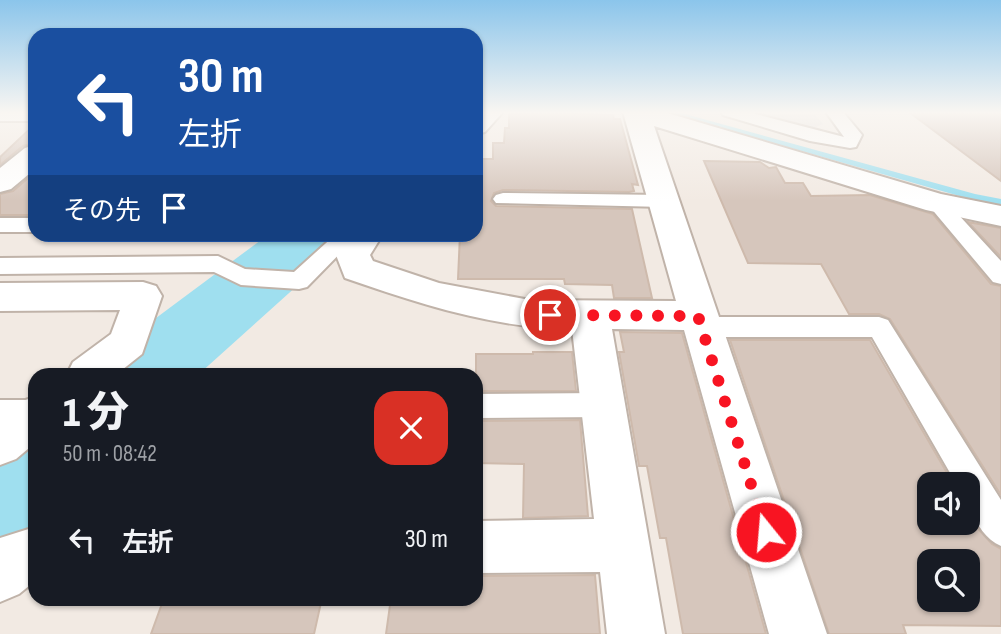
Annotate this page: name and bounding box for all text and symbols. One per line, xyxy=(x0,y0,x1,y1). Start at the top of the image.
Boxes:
text: 30 m xyxy=(178,48,263,107)
icon: left xyxy=(63,56,154,147)
text: 左折 xyxy=(178,116,242,155)
icon: arrive xyxy=(155,189,193,227)
text: その先 xyxy=(63,196,141,227)
pin xyxy=(520,285,580,345)
icon: arrive xyxy=(531,296,569,334)
text: 1 分 xyxy=(63,388,129,439)
button: close xyxy=(374,391,448,465)
text: 50 m · 08:42 xyxy=(63,440,157,468)
map controls xyxy=(917,472,980,612)
button: sound xyxy=(917,472,980,535)
position arrow xyxy=(729,495,803,569)
icon: left xyxy=(63,521,101,559)
text: 30 m xyxy=(405,524,448,555)
text: 左折 xyxy=(122,528,174,559)
button: search xyxy=(917,549,980,612)

